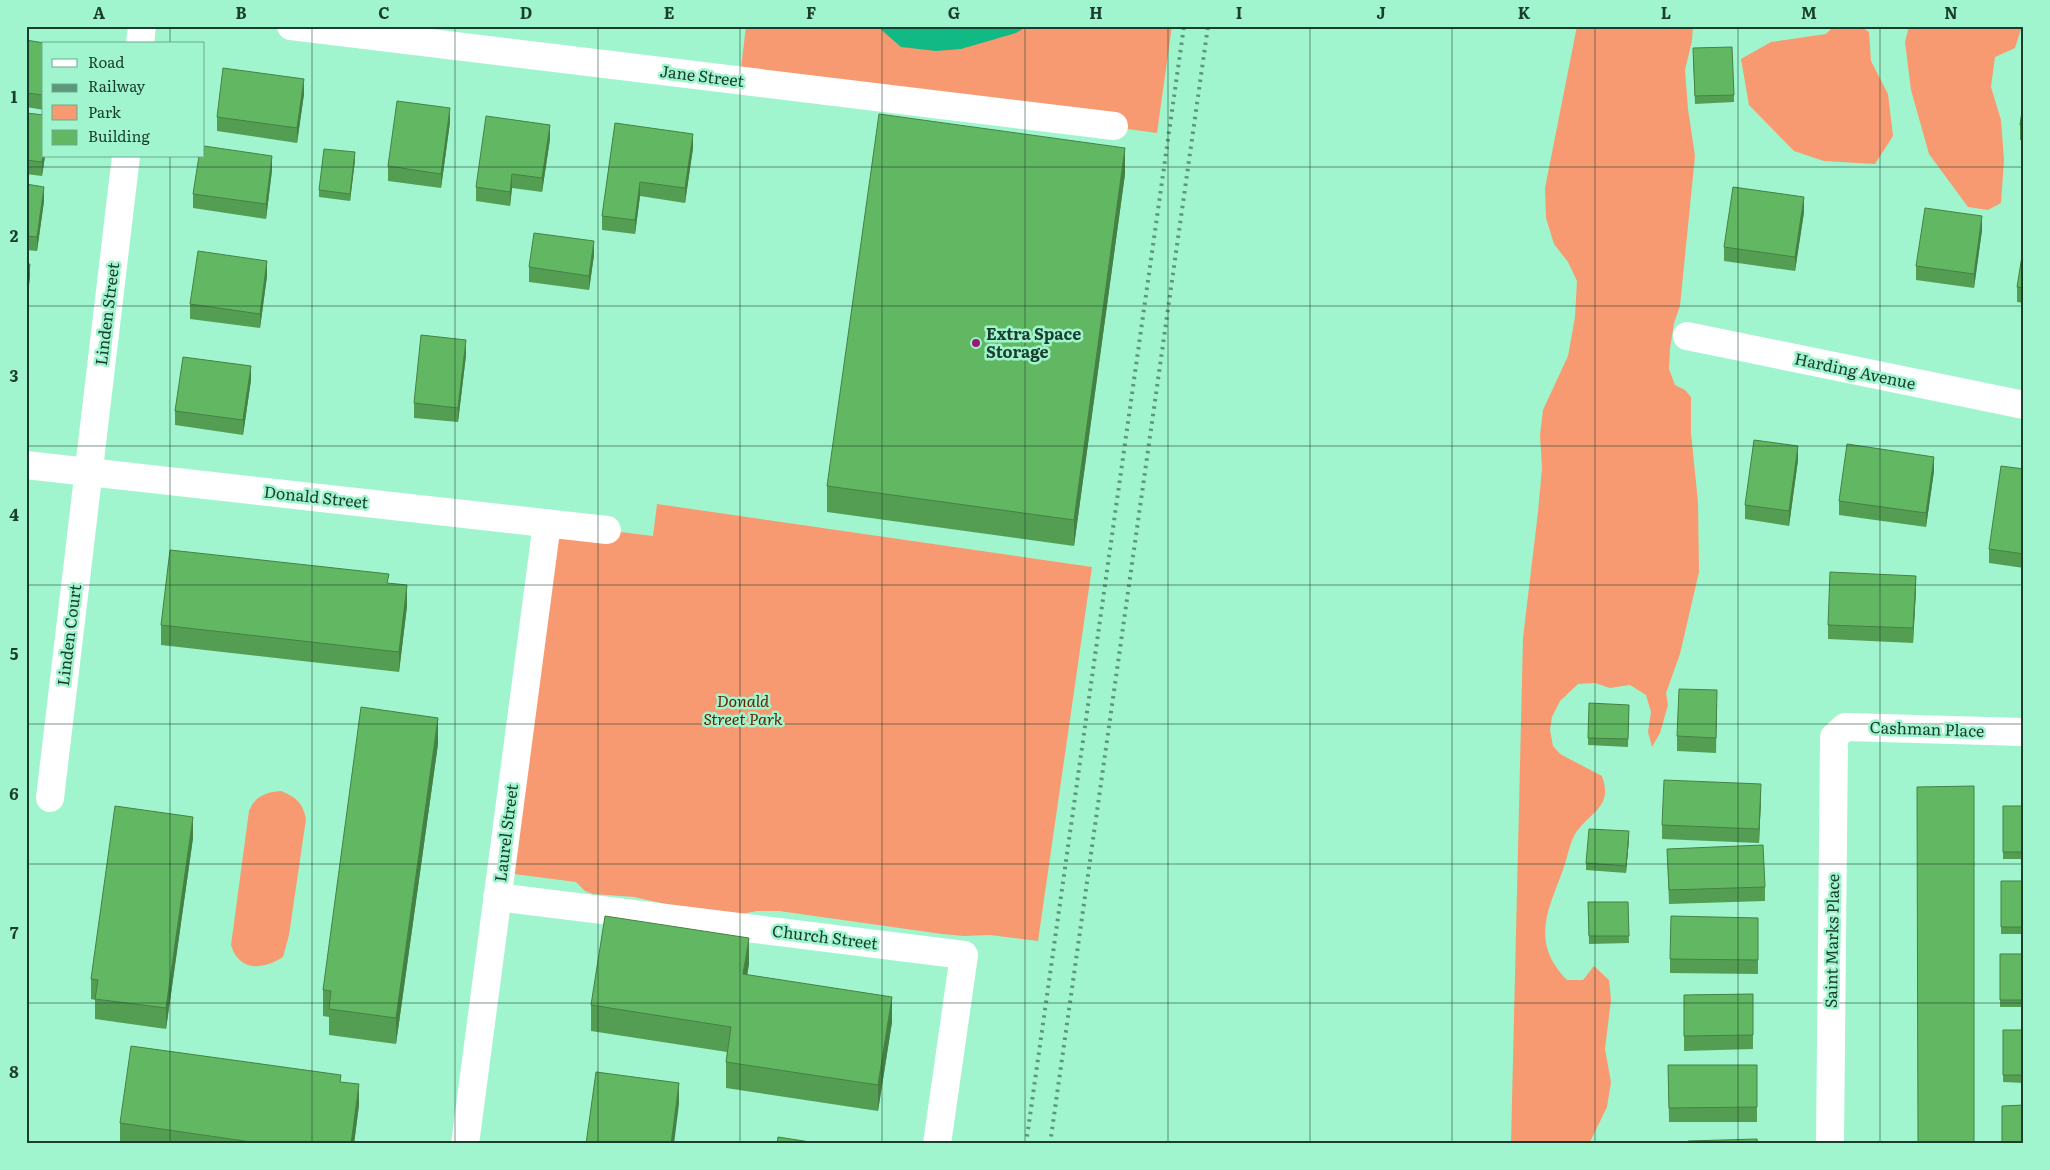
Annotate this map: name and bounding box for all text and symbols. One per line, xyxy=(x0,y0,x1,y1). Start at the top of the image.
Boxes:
text: A xyxy=(93,0,105,24)
text: B xyxy=(235,0,247,24)
text: C xyxy=(378,0,390,24)
text: D xyxy=(520,0,532,24)
text: E xyxy=(664,0,675,24)
text: F xyxy=(806,0,816,24)
text: G xyxy=(948,0,960,24)
text: H xyxy=(1089,0,1103,24)
text: I xyxy=(1236,0,1242,24)
text: J xyxy=(1376,0,1386,24)
text: K xyxy=(1518,0,1531,24)
text: L xyxy=(1661,0,1671,24)
text: M xyxy=(1801,0,1817,24)
text: N xyxy=(1944,0,1958,24)
legend xyxy=(42,42,205,158)
text: Road xyxy=(88,50,124,73)
street label: Jane Street xyxy=(659,58,746,92)
text: Railway xyxy=(88,74,146,97)
text: 1 xyxy=(11,84,18,108)
text: Park xyxy=(88,100,122,123)
text: Building xyxy=(88,124,150,147)
text: 2 xyxy=(10,223,19,247)
street label: Linden Street xyxy=(88,261,124,367)
place label: Extra Space Storage xyxy=(986,321,1081,363)
marker: Extra Space Storage xyxy=(970,337,982,349)
street label: Harding Avenue xyxy=(1792,345,1918,395)
text: 3 xyxy=(10,363,19,387)
street label: Donald Street xyxy=(263,479,370,513)
text: 4 xyxy=(9,502,19,526)
street label: Linden Court xyxy=(50,582,86,687)
text: 5 xyxy=(10,641,19,665)
park label: Donald Street Park xyxy=(703,688,783,730)
street label: Cashman Place xyxy=(1869,714,1985,742)
text: 6 xyxy=(9,781,19,805)
street label: Laurel Street xyxy=(487,782,523,883)
street label: Saint Marks Place xyxy=(1818,874,1844,1008)
street label: Church Street xyxy=(771,918,880,954)
text: 7 xyxy=(10,920,19,944)
text: 8 xyxy=(9,1059,19,1083)

